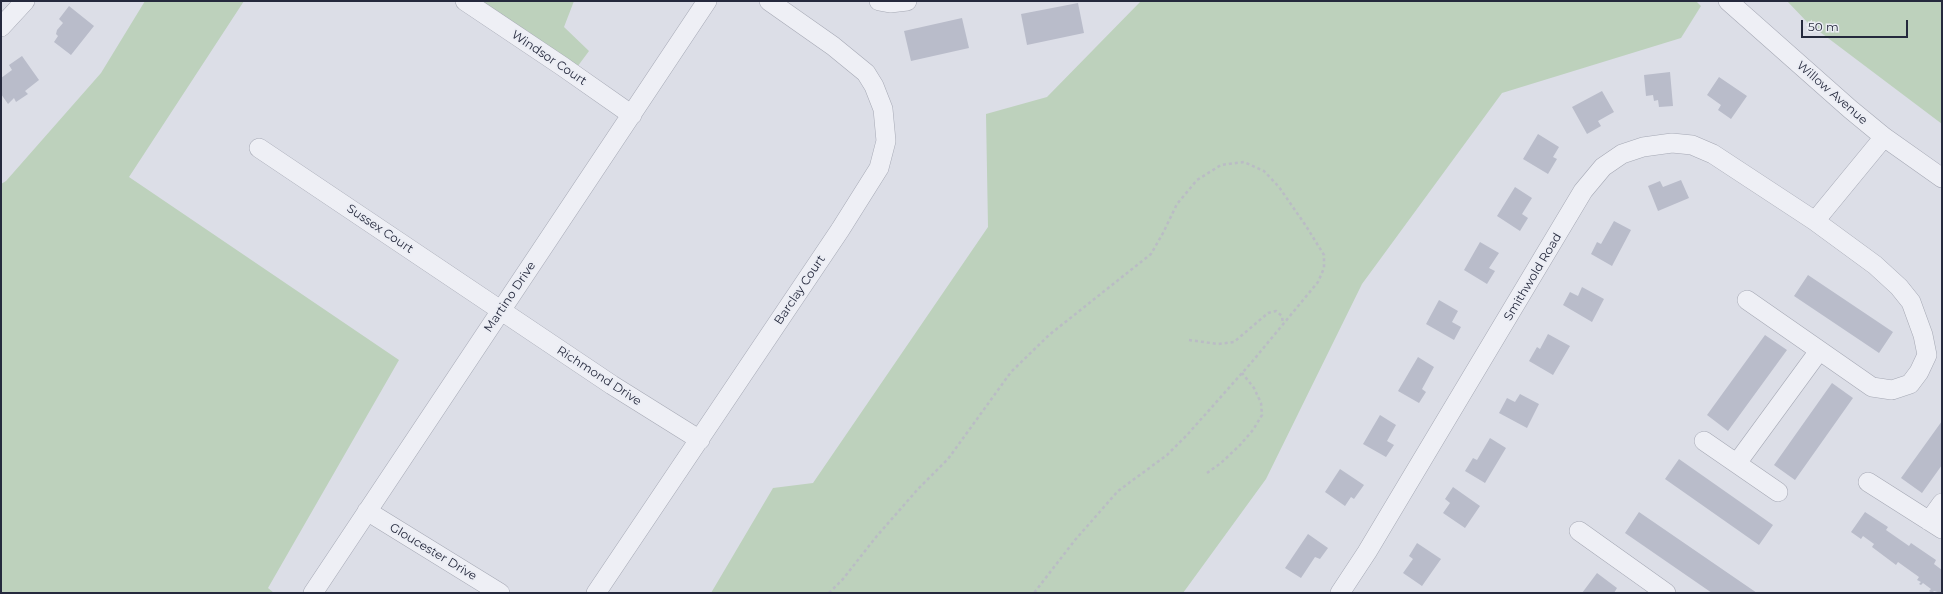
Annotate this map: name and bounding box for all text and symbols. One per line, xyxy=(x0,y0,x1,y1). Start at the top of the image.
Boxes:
scale bar xyxy=(1803,12,1910,38)
text: 50 m xyxy=(1808,19,1839,34)
street label: Windsor Court xyxy=(509,28,589,88)
street label: Willow Avenue xyxy=(1794,58,1870,128)
street label: Sussex Court xyxy=(344,201,416,257)
street label: Smithwold Road xyxy=(1501,230,1565,324)
street label: Barclay Court xyxy=(771,252,829,328)
street label: Martino Drive xyxy=(481,259,539,335)
street label: Richmond Drive xyxy=(554,343,644,409)
street label: Gloucester Drive xyxy=(387,520,479,584)

